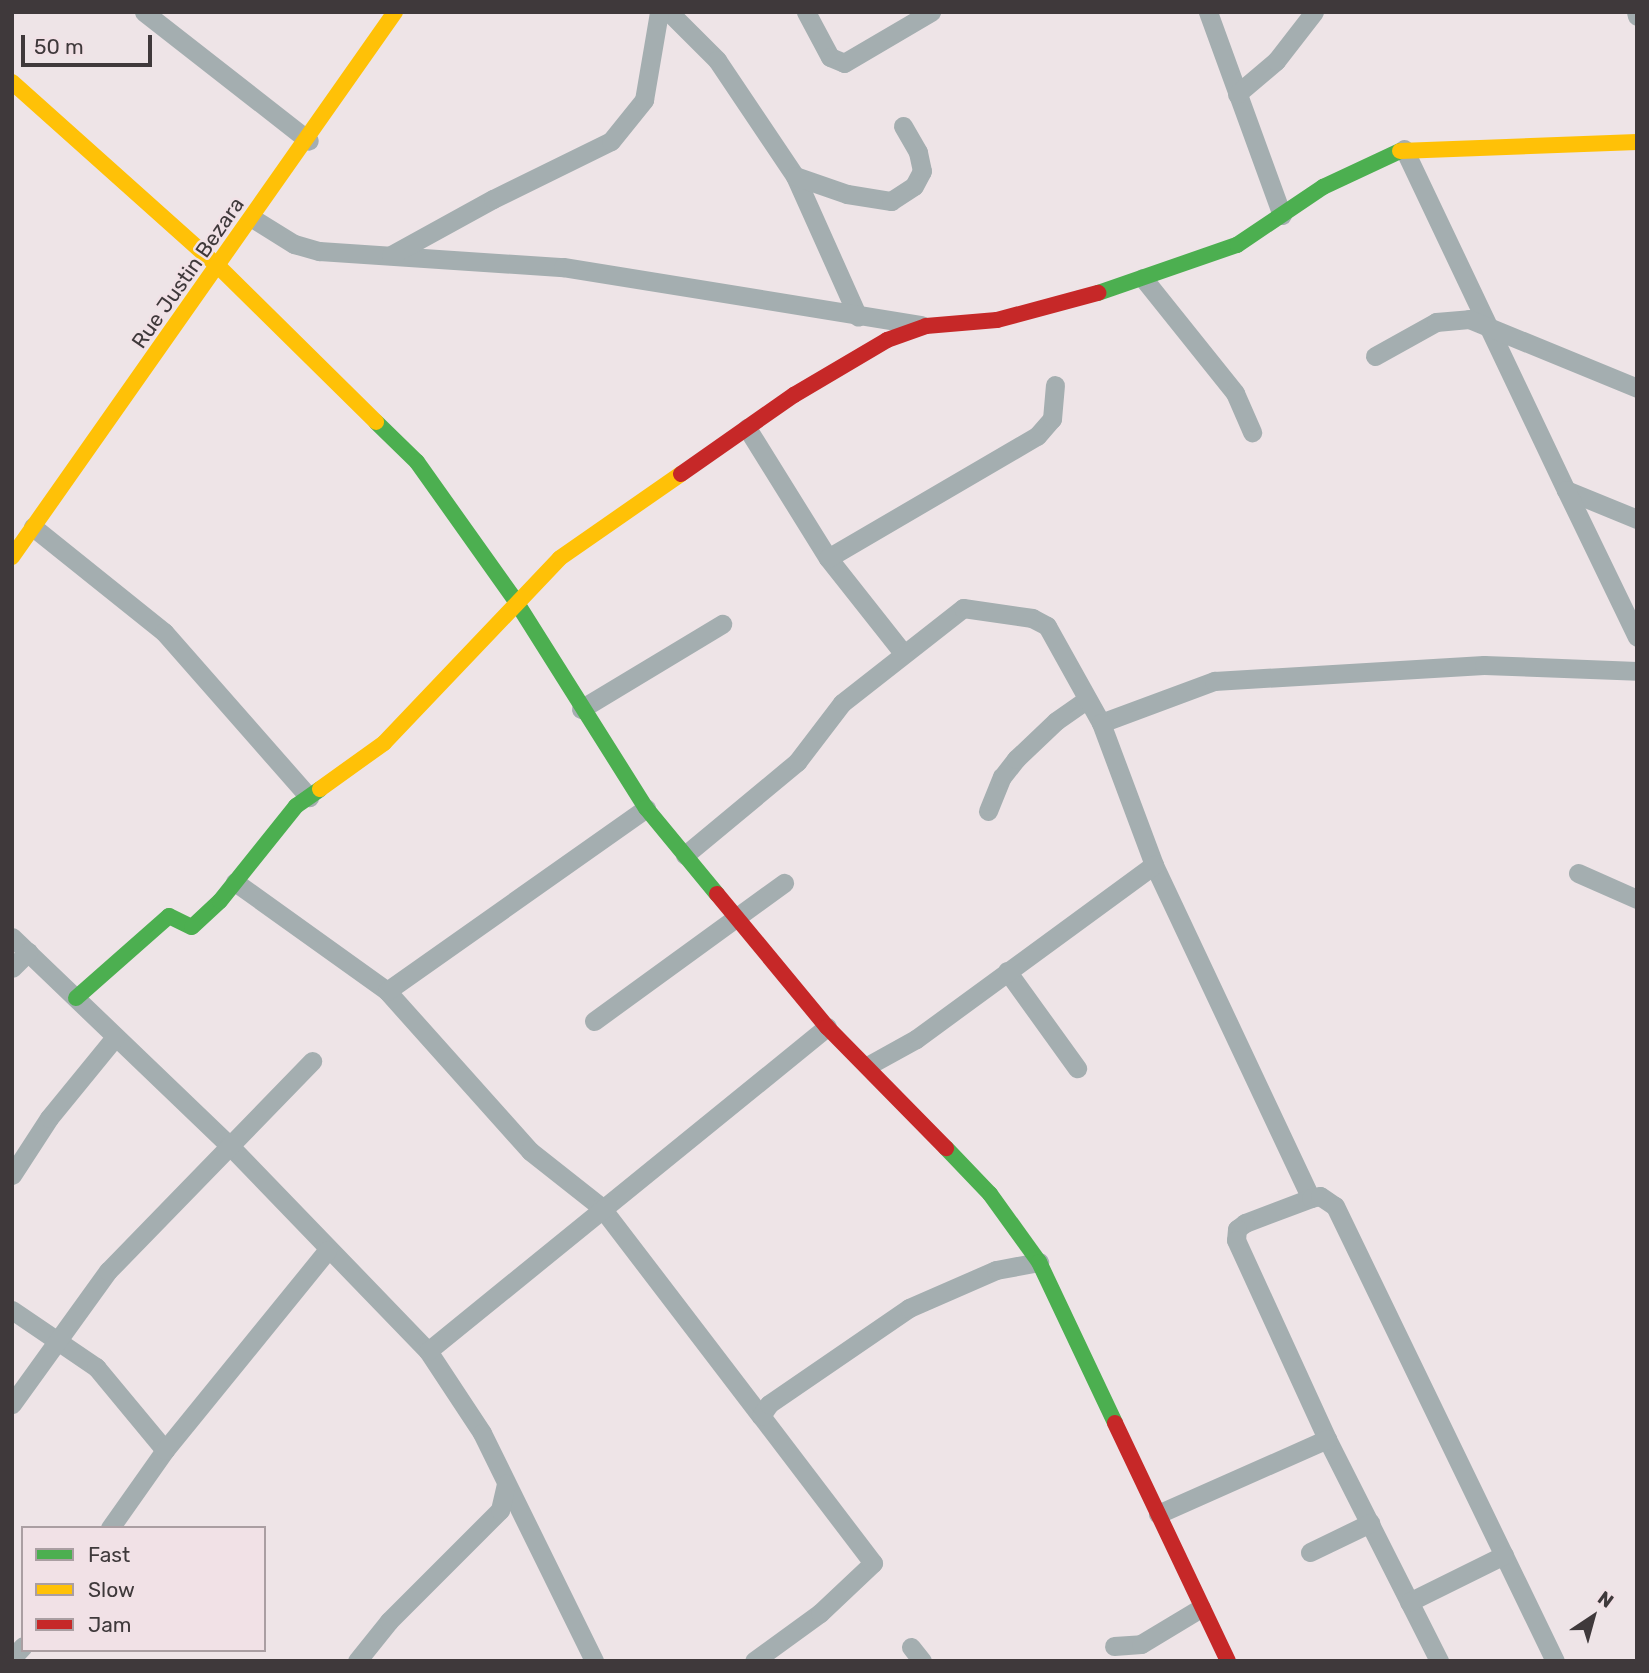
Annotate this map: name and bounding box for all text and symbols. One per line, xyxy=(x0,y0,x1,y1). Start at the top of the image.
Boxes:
scale bar xyxy=(24,21,156,65)
text: 50 m xyxy=(34,34,84,59)
street label: Rue Justin Bezara xyxy=(126,193,250,353)
legend xyxy=(21,1526,266,1652)
text: Fast xyxy=(88,1542,130,1567)
text: Slow xyxy=(88,1577,135,1602)
north arrow xyxy=(1558,1582,1628,1652)
text: N xyxy=(1593,1586,1618,1613)
text: Jam xyxy=(88,1612,132,1637)

